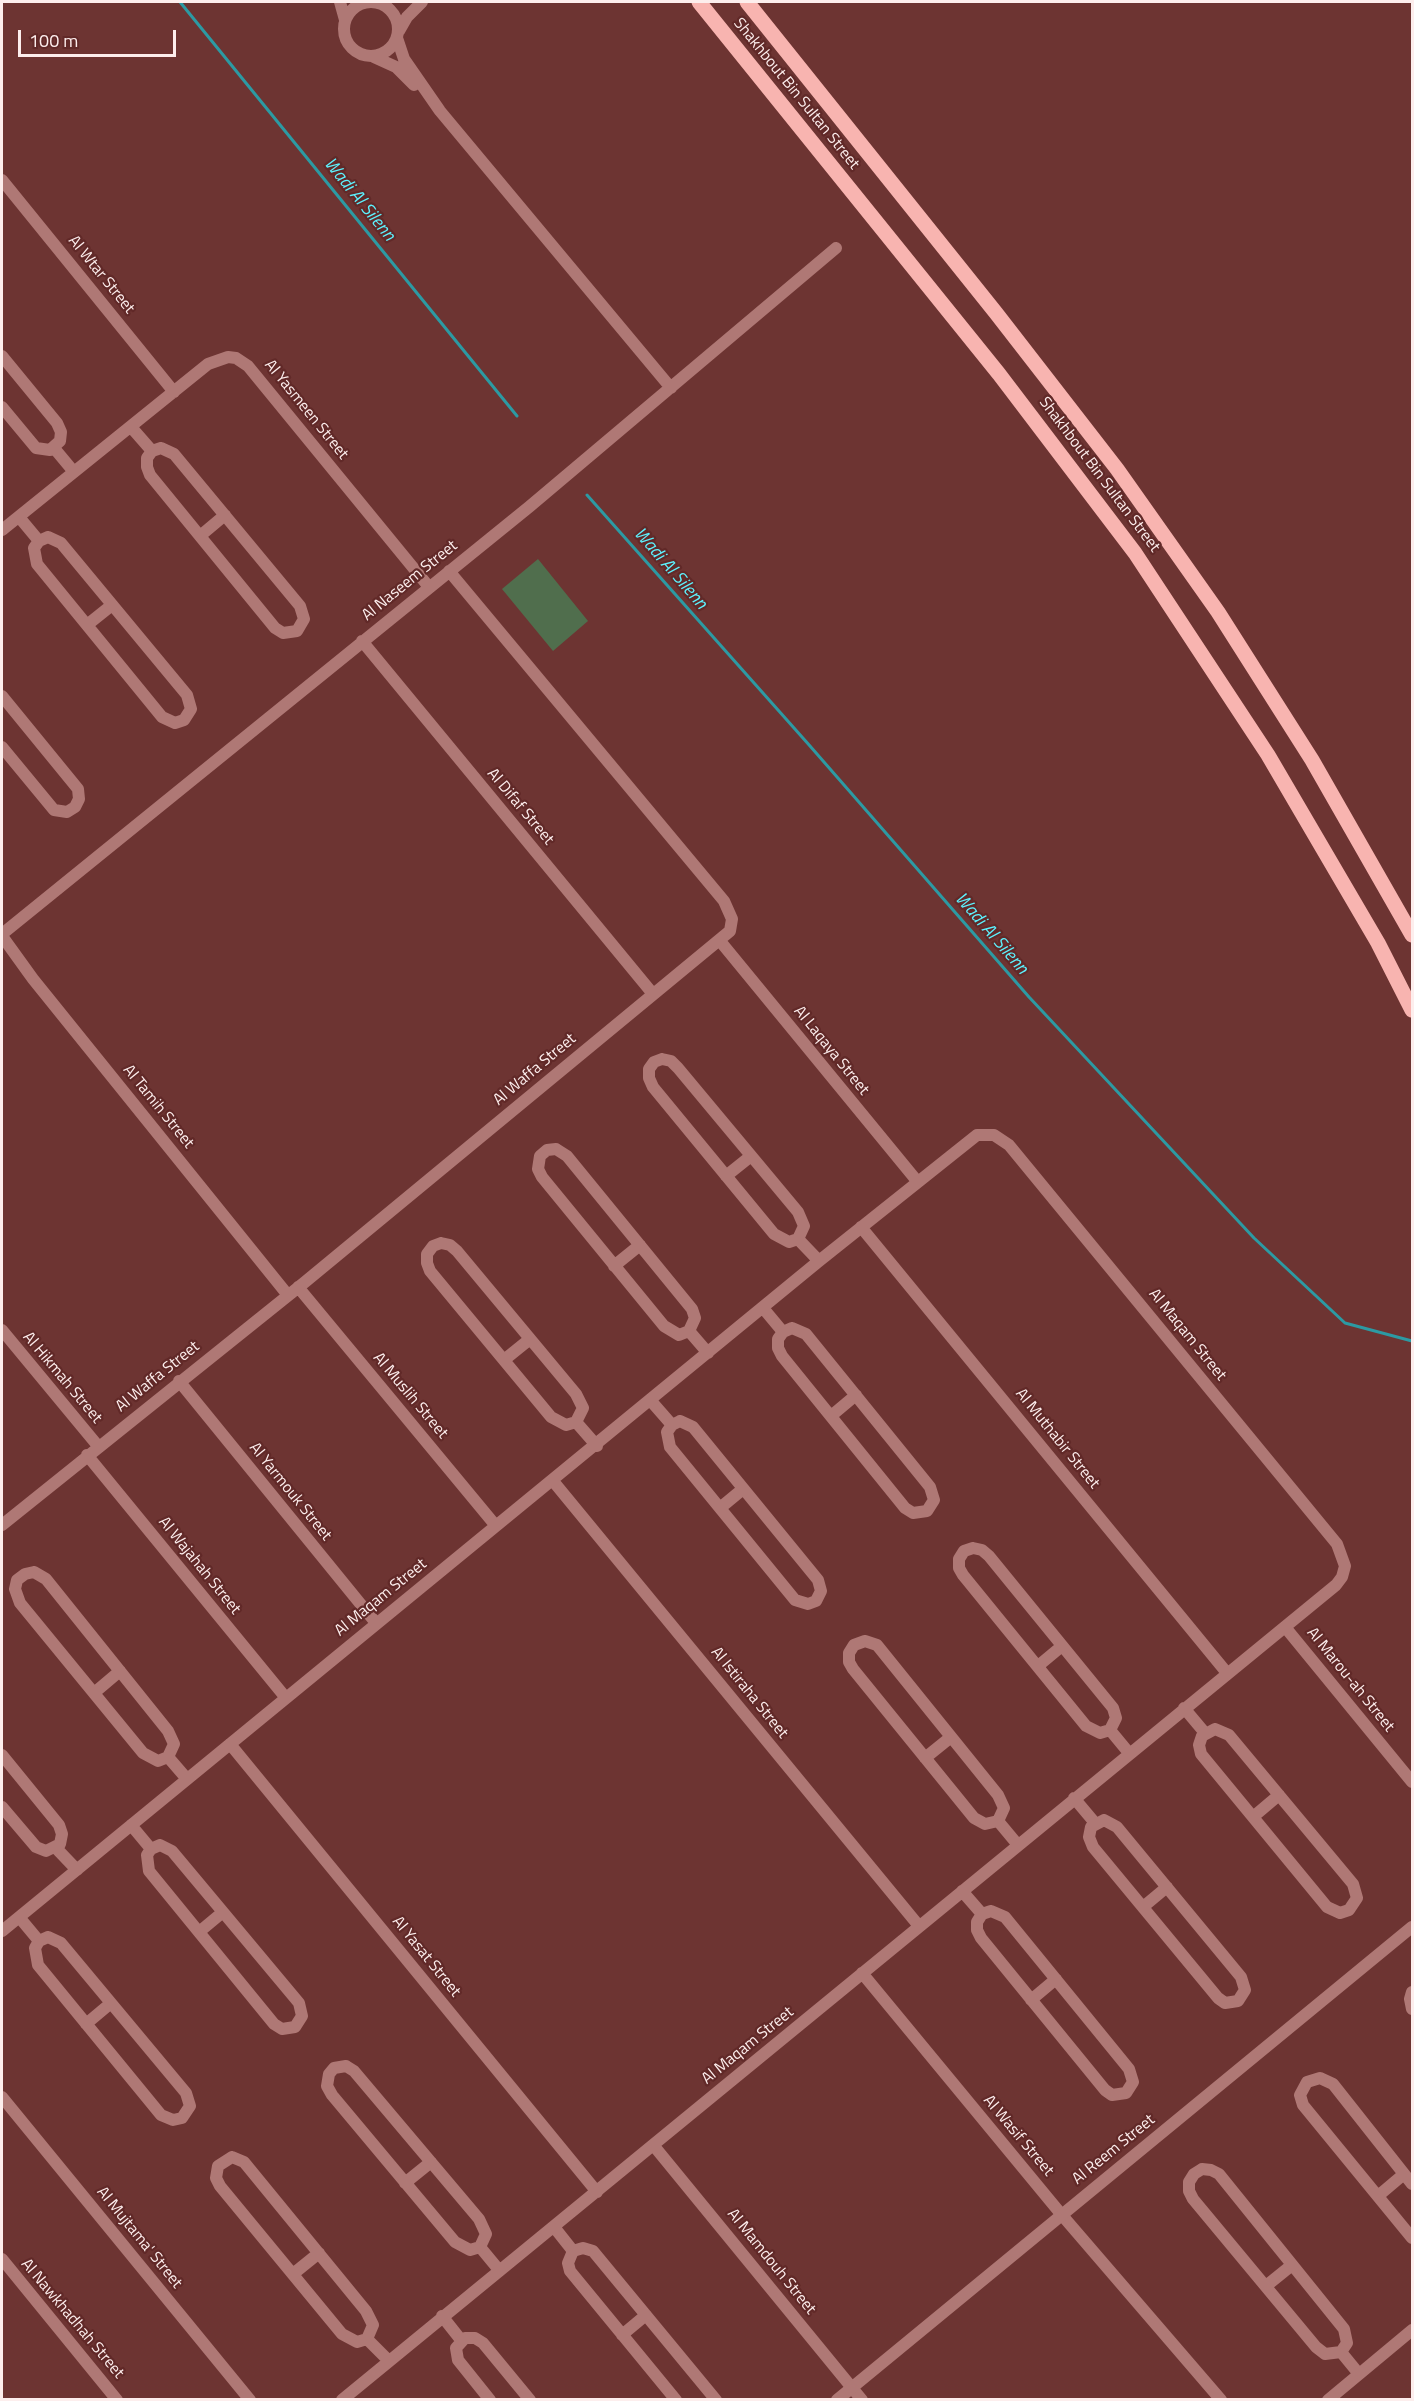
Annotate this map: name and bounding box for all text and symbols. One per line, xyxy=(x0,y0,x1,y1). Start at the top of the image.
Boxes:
street label: Shakhbout Bin Sultan Street xyxy=(729,14,863,174)
scale bar xyxy=(21,18,178,56)
text: 100 m xyxy=(29,27,78,54)
water label: Wadi Al Silenn xyxy=(319,154,399,246)
street label: Al Wtar Street xyxy=(64,232,138,318)
street label: Al Yasmeen Street xyxy=(260,356,352,464)
street label: Shakhbout Bin Sultan Street xyxy=(1034,394,1164,556)
water label: Wadi Al Silenn xyxy=(629,524,711,614)
street label: Al Naseem Street xyxy=(358,537,462,625)
street label: Al Difaf Street xyxy=(482,765,558,849)
water label: Wadi Al Silenn xyxy=(950,889,1032,979)
street label: Al Laqaya Street xyxy=(789,1003,873,1099)
street label: Al Waffa Street xyxy=(490,1030,580,1110)
street label: Al Tamih Street xyxy=(118,1061,198,1153)
street label: Al Maqam Street xyxy=(1144,1285,1230,1385)
street label: Al Hikmah Street xyxy=(18,1328,106,1428)
street label: Al Waffa Street xyxy=(112,1337,204,1417)
street label: Al Muslih Street xyxy=(368,1349,452,1443)
street label: Al Muthabir Street xyxy=(1011,1385,1103,1493)
street label: Al Yarmouk Street xyxy=(245,1439,335,1545)
street label: Al Wajahah Street xyxy=(154,1513,244,1619)
street label: Al Maqam Street xyxy=(331,1555,431,1641)
street label: Al Marou-ah Street xyxy=(1302,1624,1398,1736)
street label: Al Istiraha Street xyxy=(706,1643,792,1743)
street label: Al Yasat Street xyxy=(388,1913,464,2001)
street label: Al Maqam Street xyxy=(698,2003,798,2089)
street label: Al Wasif Street xyxy=(979,2092,1057,2180)
street label: Al Reem Street xyxy=(1069,2111,1159,2189)
street label: Al Mujtama' Street xyxy=(92,2183,186,2293)
street label: Al Mamdouh Street xyxy=(723,2205,819,2319)
street label: Al Nawkhadhah Street xyxy=(16,2255,128,2383)

